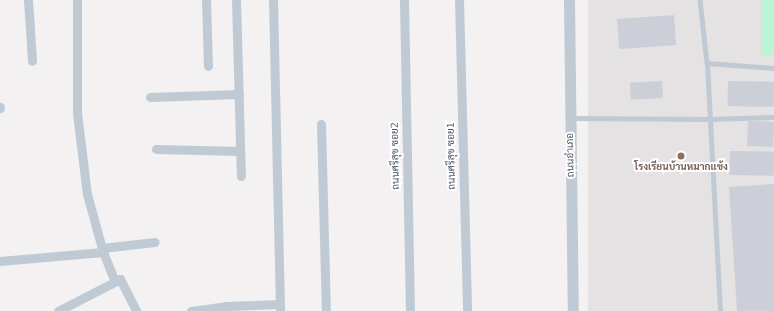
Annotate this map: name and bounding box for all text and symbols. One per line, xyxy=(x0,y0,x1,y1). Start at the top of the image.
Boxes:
street label: ถนนศรีสุข ซอย2 xyxy=(389,122,403,190)
street label: ถนนศรีสุข ซอย1 xyxy=(445,122,459,190)
street label: ถนนอำเภอ xyxy=(565,133,577,177)
marker: โรงเรียนบ้านหมากแข้ง xyxy=(676,151,686,161)
place label: โรงเรียนบ้านหมากแข้ง xyxy=(634,162,728,174)

